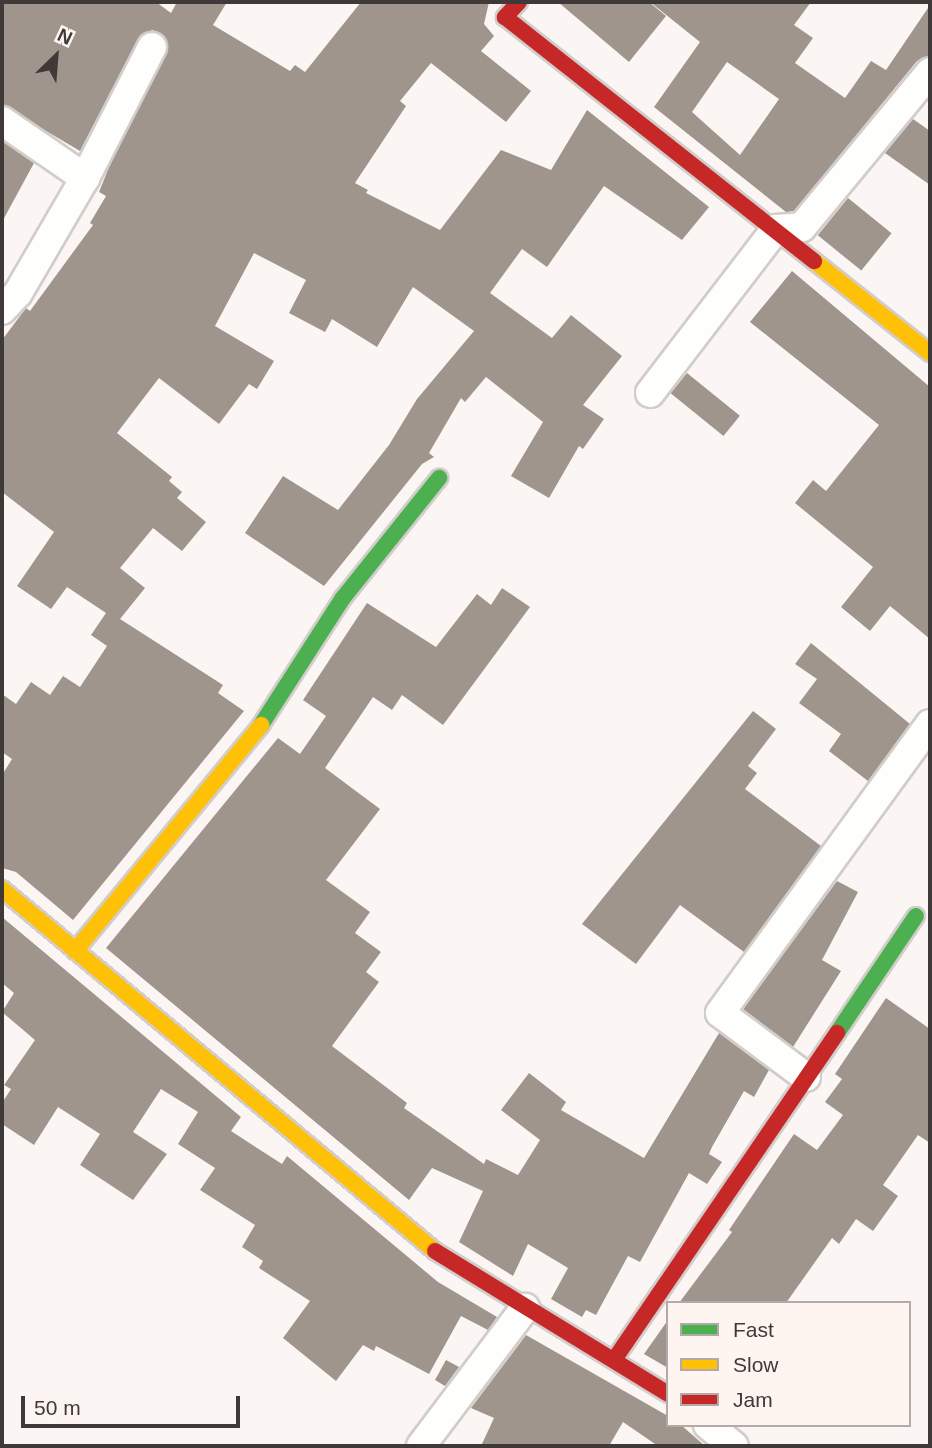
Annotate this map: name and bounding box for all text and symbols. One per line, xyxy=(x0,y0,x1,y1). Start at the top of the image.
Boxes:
north arrow xyxy=(21,21,91,91)
text: N xyxy=(54,24,76,49)
legend xyxy=(666,1301,911,1427)
text: Fast xyxy=(733,1318,774,1341)
text: Slow xyxy=(733,1353,779,1376)
scale bar xyxy=(24,1382,243,1426)
text: Jam xyxy=(733,1388,773,1411)
text: 50 m xyxy=(34,1396,81,1419)

